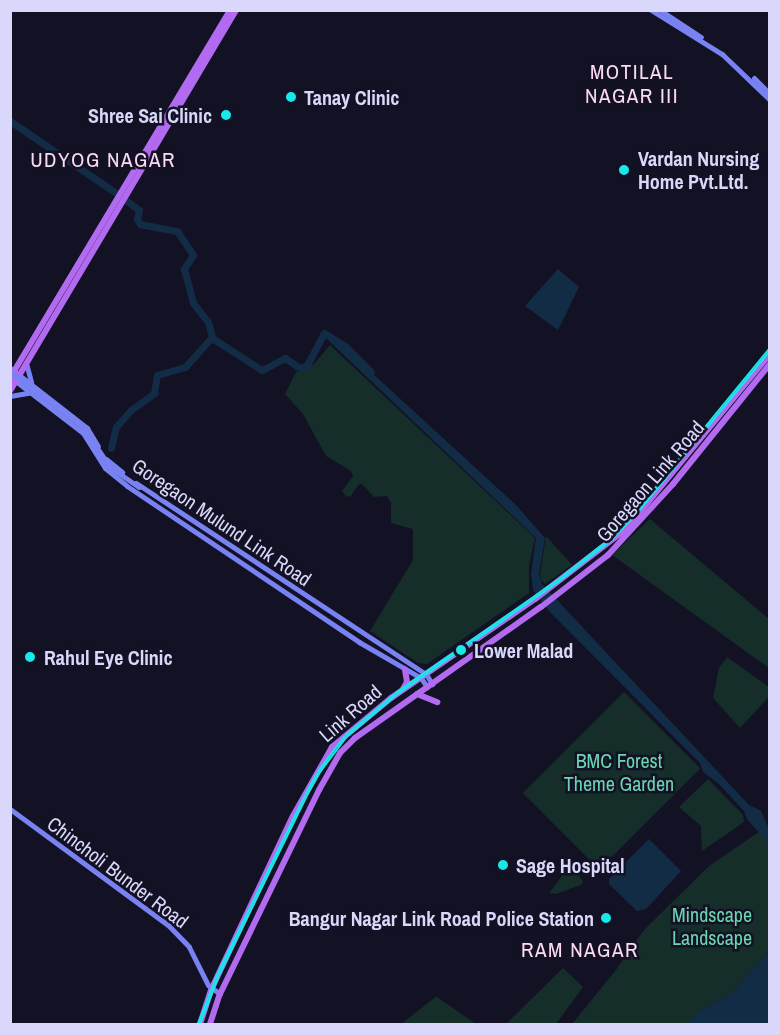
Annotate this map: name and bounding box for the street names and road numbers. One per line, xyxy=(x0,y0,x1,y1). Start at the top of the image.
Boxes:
street label: Goregaon Link Road xyxy=(591,416,709,546)
street label: Goregaon Mulund Link Road xyxy=(128,453,316,591)
street label: Link Road xyxy=(314,679,386,747)
street label: Chincholi Bunder Road xyxy=(43,811,193,933)

